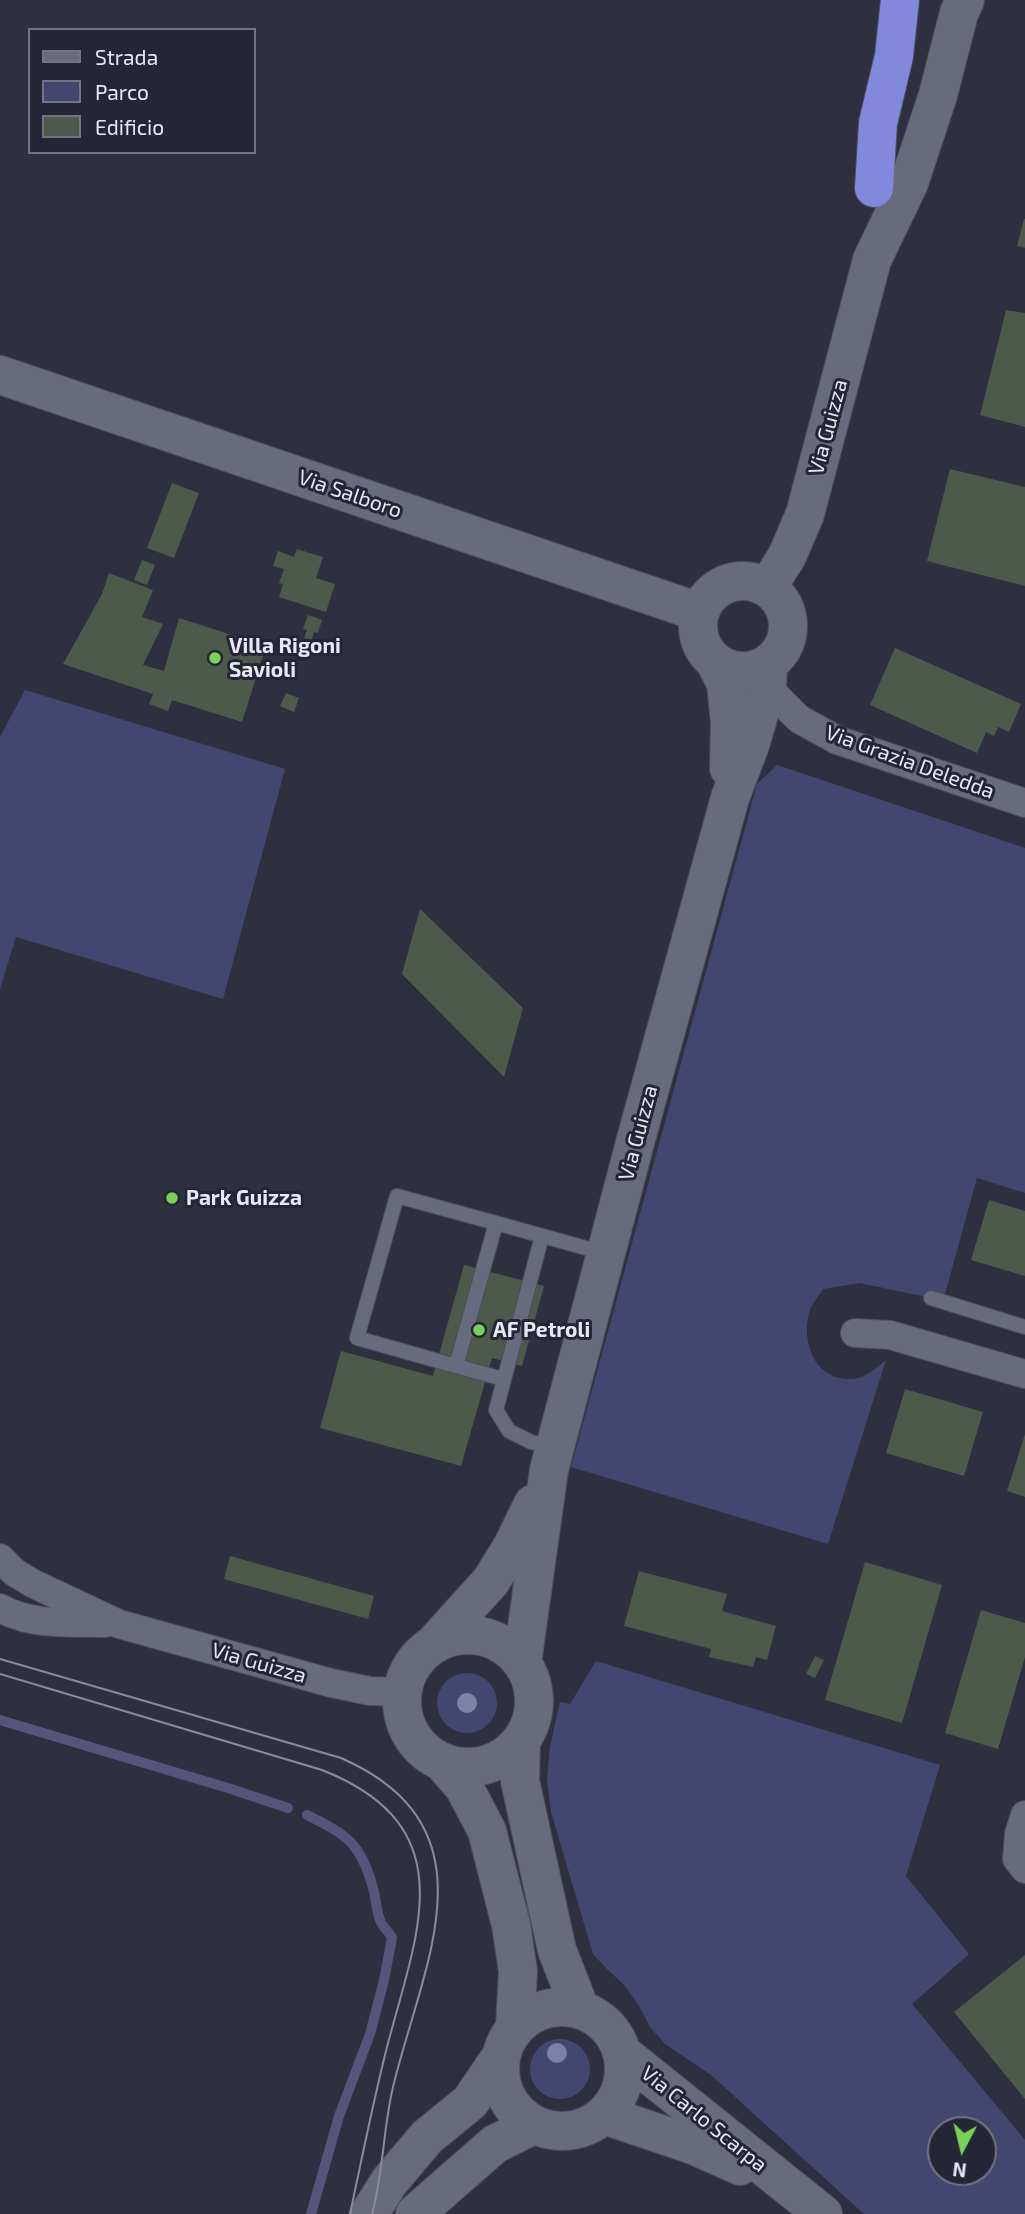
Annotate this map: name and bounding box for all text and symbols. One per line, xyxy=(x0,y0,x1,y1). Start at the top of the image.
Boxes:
legend xyxy=(28,28,256,154)
text: Strada xyxy=(95,44,158,69)
text: Parco xyxy=(95,79,149,104)
text: Edificio xyxy=(95,114,164,139)
street label: Via Guizza xyxy=(803,377,853,477)
street label: Via Salboro xyxy=(295,465,405,523)
place label: Villa Rigoni Savioli xyxy=(229,633,341,683)
marker: Villa Rigoni Savioli xyxy=(207,650,223,666)
street label: Via Grazia Deledda xyxy=(822,720,998,804)
street label: Via Guizza xyxy=(613,1083,663,1183)
place label: Park Guizza xyxy=(186,1185,302,1211)
marker: Park Guizza xyxy=(164,1190,180,1206)
place label: AF Petroli xyxy=(493,1317,590,1343)
marker: AF Petroli xyxy=(471,1322,487,1338)
street label: Via Guizza xyxy=(209,1637,309,1689)
street label: Via Carlo Scarpa xyxy=(636,2061,772,2177)
north arrow xyxy=(927,2116,997,2186)
text: N xyxy=(951,2158,968,2183)

